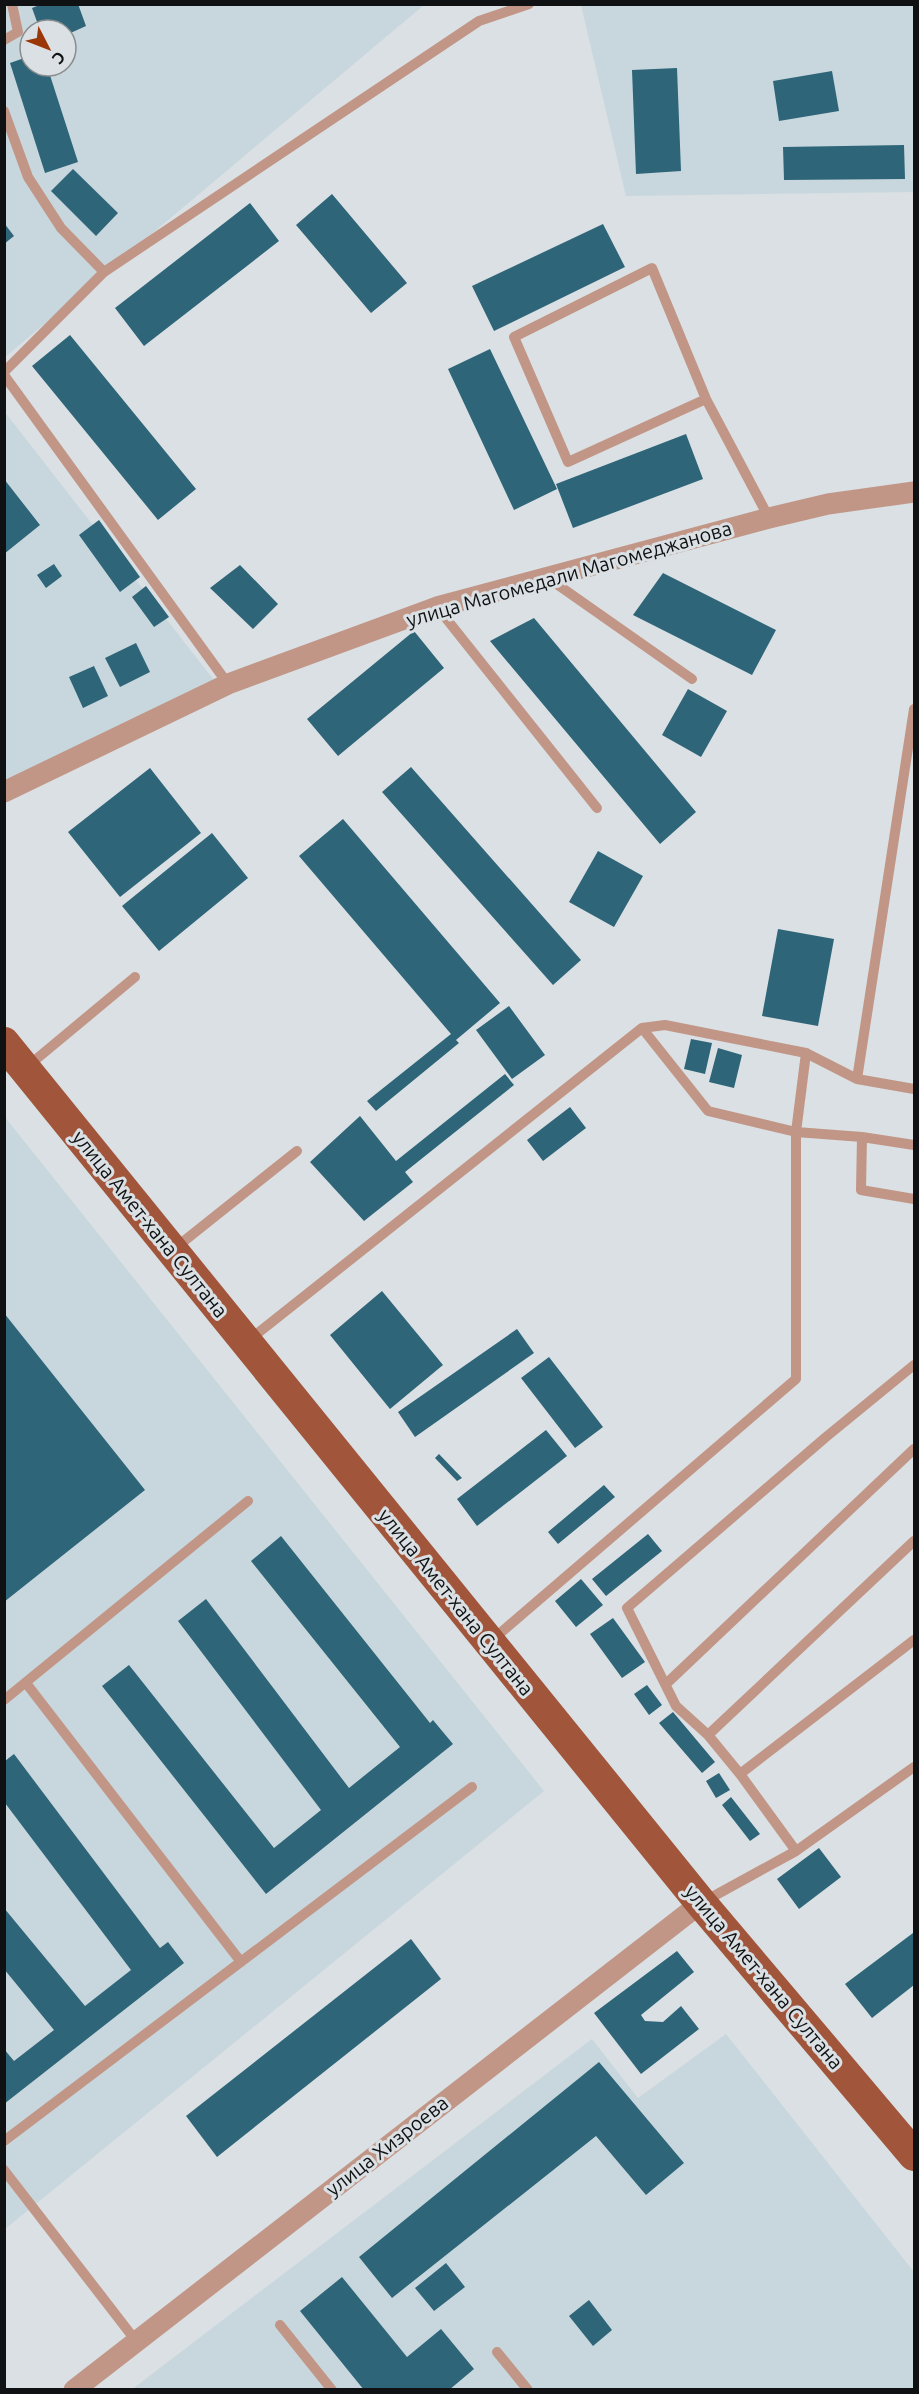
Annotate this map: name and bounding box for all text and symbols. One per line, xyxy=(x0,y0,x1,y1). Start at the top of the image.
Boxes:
north arrow xyxy=(18,18,78,78)
text: С xyxy=(49,48,69,68)
street label: улица Магомедали Магомеджановa xyxy=(404,516,734,631)
street label: улица Амет-хана Султана xyxy=(68,1126,233,1322)
street label: улица Амет-хана Султана xyxy=(374,1504,539,1700)
street label: улица Амет-хана Султана xyxy=(681,1880,848,2074)
street label: улица Хизроева xyxy=(321,2091,452,2200)

